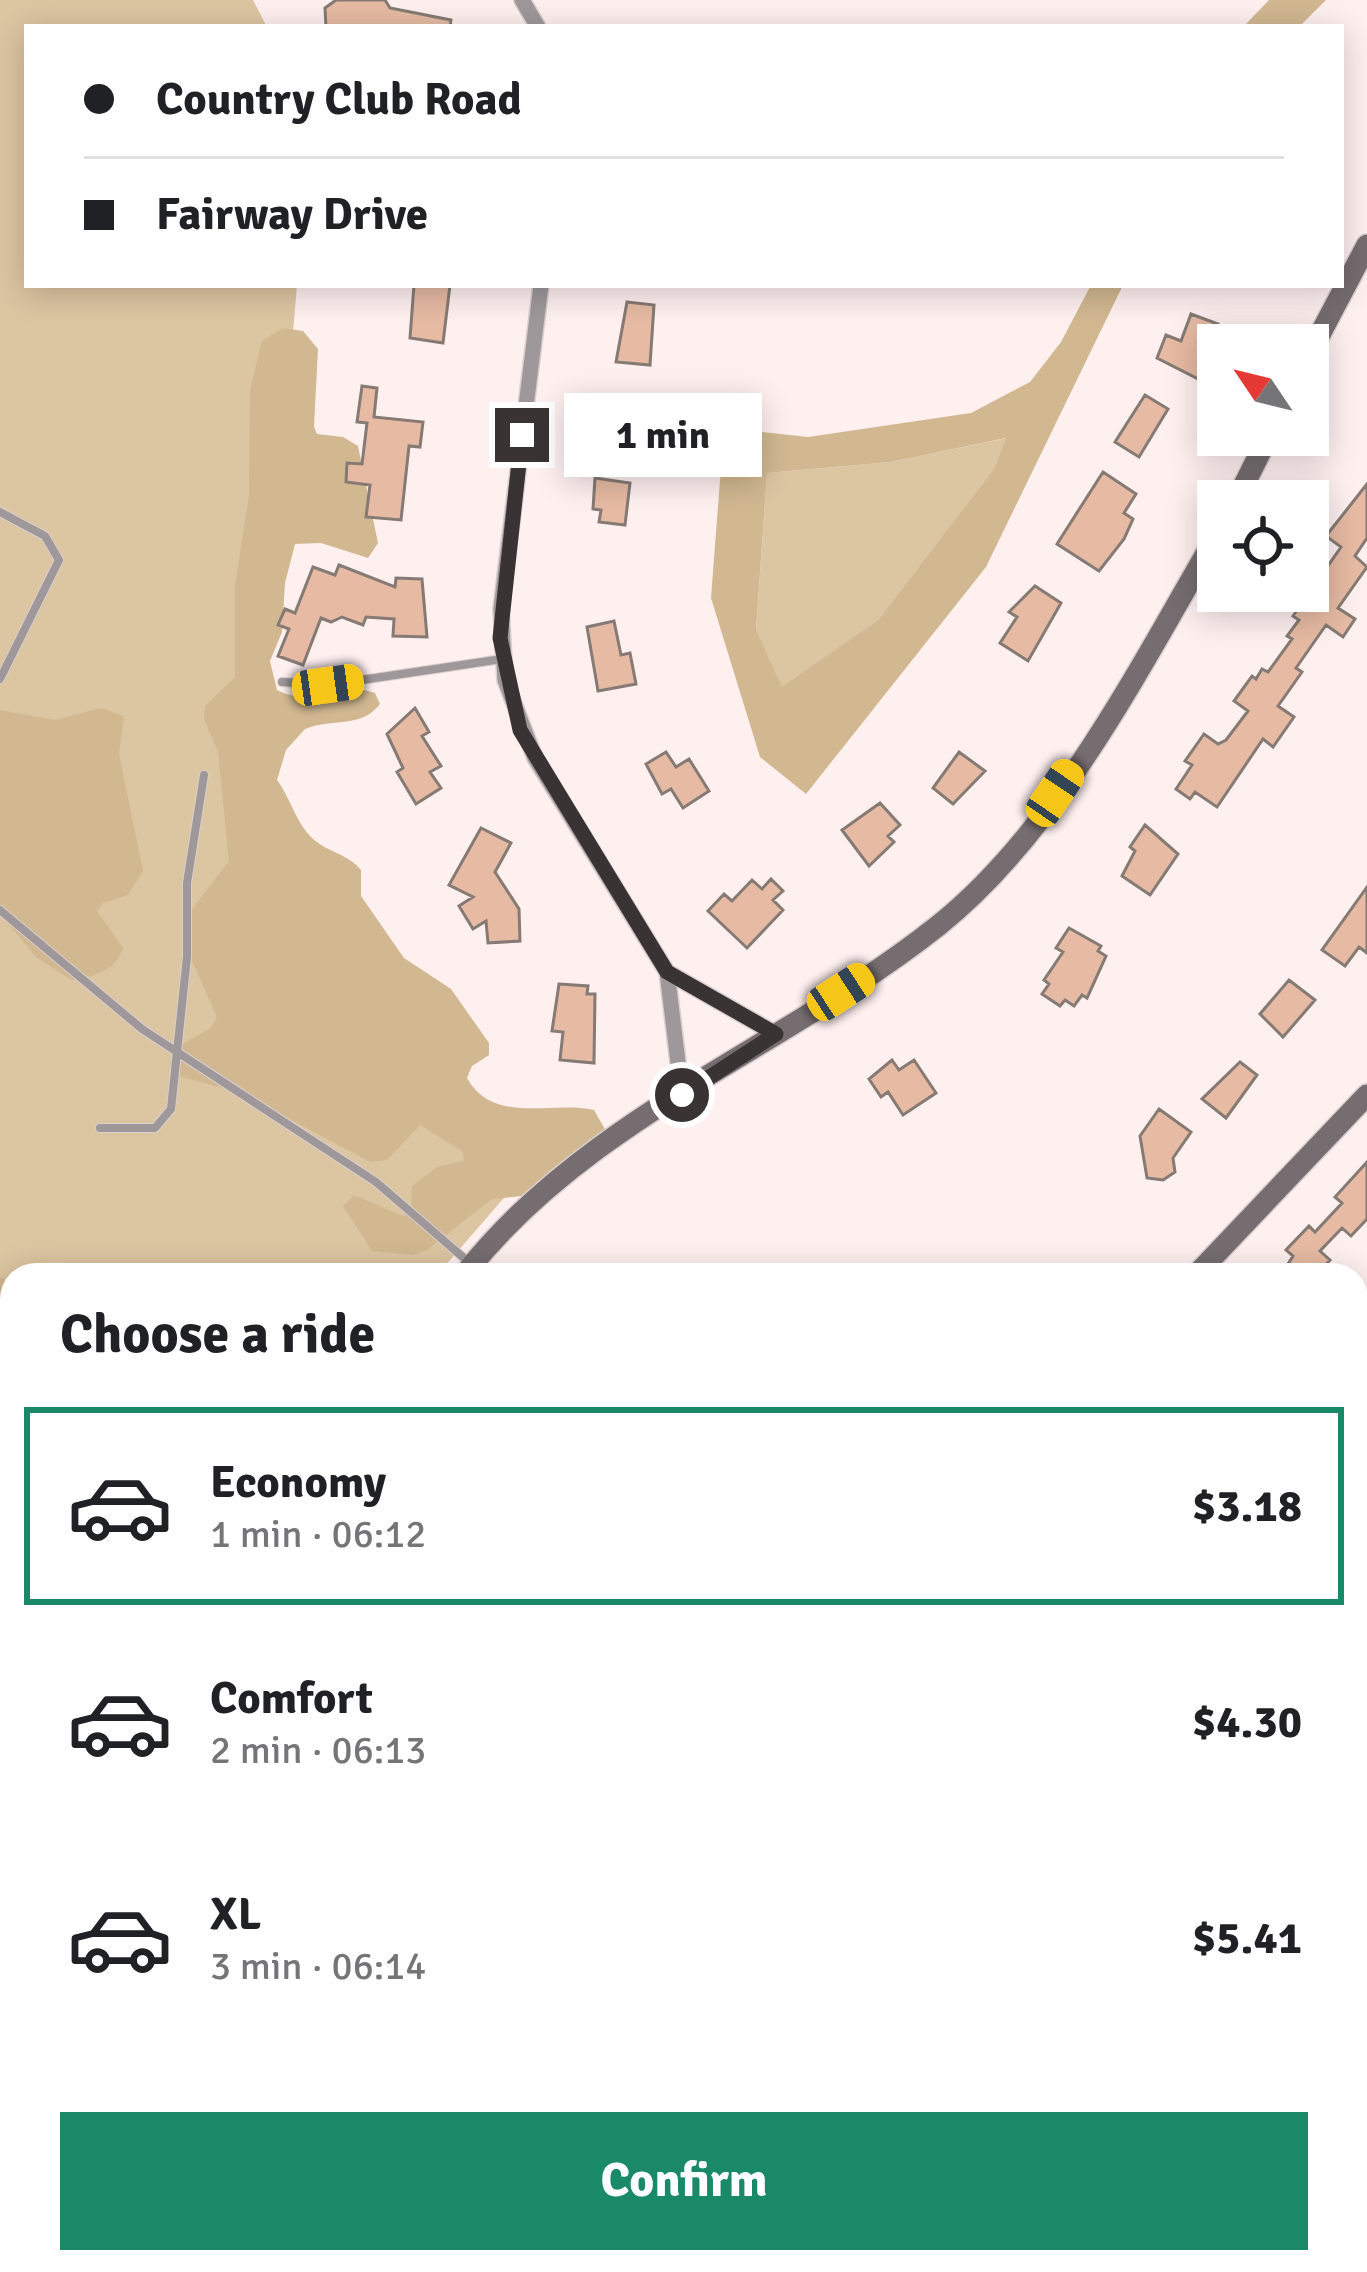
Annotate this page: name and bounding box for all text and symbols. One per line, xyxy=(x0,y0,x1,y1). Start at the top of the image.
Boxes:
text: Country Club Road xyxy=(156,72,522,127)
text: Fairway Drive xyxy=(156,187,428,242)
north arrow xyxy=(1197,324,1329,456)
map controls xyxy=(1197,324,1329,612)
callout: 1 min xyxy=(564,393,762,477)
route end xyxy=(495,408,549,462)
text: 1 min xyxy=(616,411,710,459)
button: locate xyxy=(1197,480,1329,612)
car xyxy=(290,662,366,708)
car xyxy=(1020,753,1090,833)
car xyxy=(801,957,881,1027)
route start xyxy=(655,1068,709,1122)
text: Choose a ride xyxy=(60,1301,375,1368)
icon: car xyxy=(66,1452,174,1560)
text: Economy xyxy=(210,1455,386,1510)
text: $3.18 xyxy=(1192,1479,1302,1534)
text: 1 min · 06:12 xyxy=(210,1510,426,1558)
icon: car xyxy=(66,1668,174,1776)
text: Comfort xyxy=(210,1671,373,1726)
text: $4.30 xyxy=(1192,1695,1302,1750)
text: 2 min · 06:13 xyxy=(210,1726,426,1774)
icon: car xyxy=(66,1884,174,1992)
text: XL xyxy=(210,1887,261,1942)
text: $5.41 xyxy=(1192,1911,1302,1966)
text: 3 min · 06:14 xyxy=(210,1942,426,1990)
button: Confirm xyxy=(60,2112,1308,2250)

